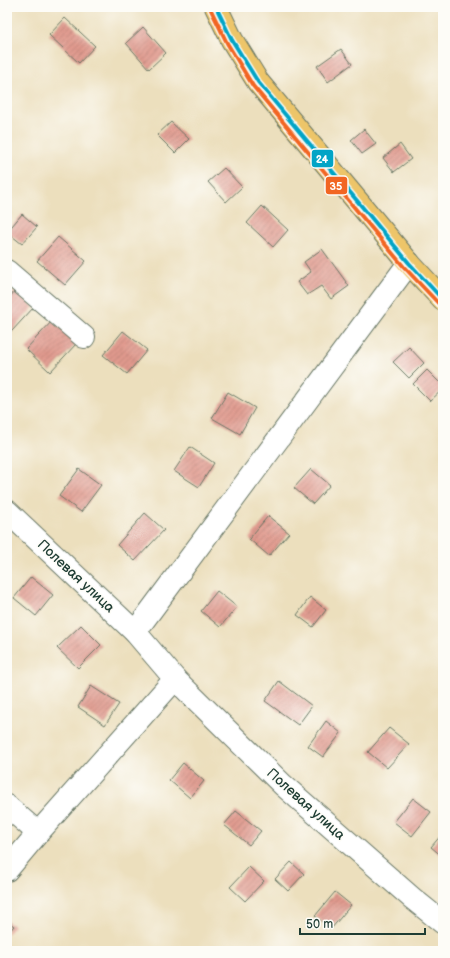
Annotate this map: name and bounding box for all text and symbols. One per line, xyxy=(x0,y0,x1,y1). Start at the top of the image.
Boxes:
line badge: 24 xyxy=(311,149,334,168)
text: 24 xyxy=(316,153,329,166)
line badge: 35 xyxy=(325,176,348,195)
text: 35 xyxy=(330,180,343,193)
street label: Полевая улица xyxy=(34,536,119,617)
street label: Полевая улица xyxy=(263,764,349,844)
scale bar xyxy=(300,910,425,936)
text: 50 m xyxy=(306,917,333,932)

